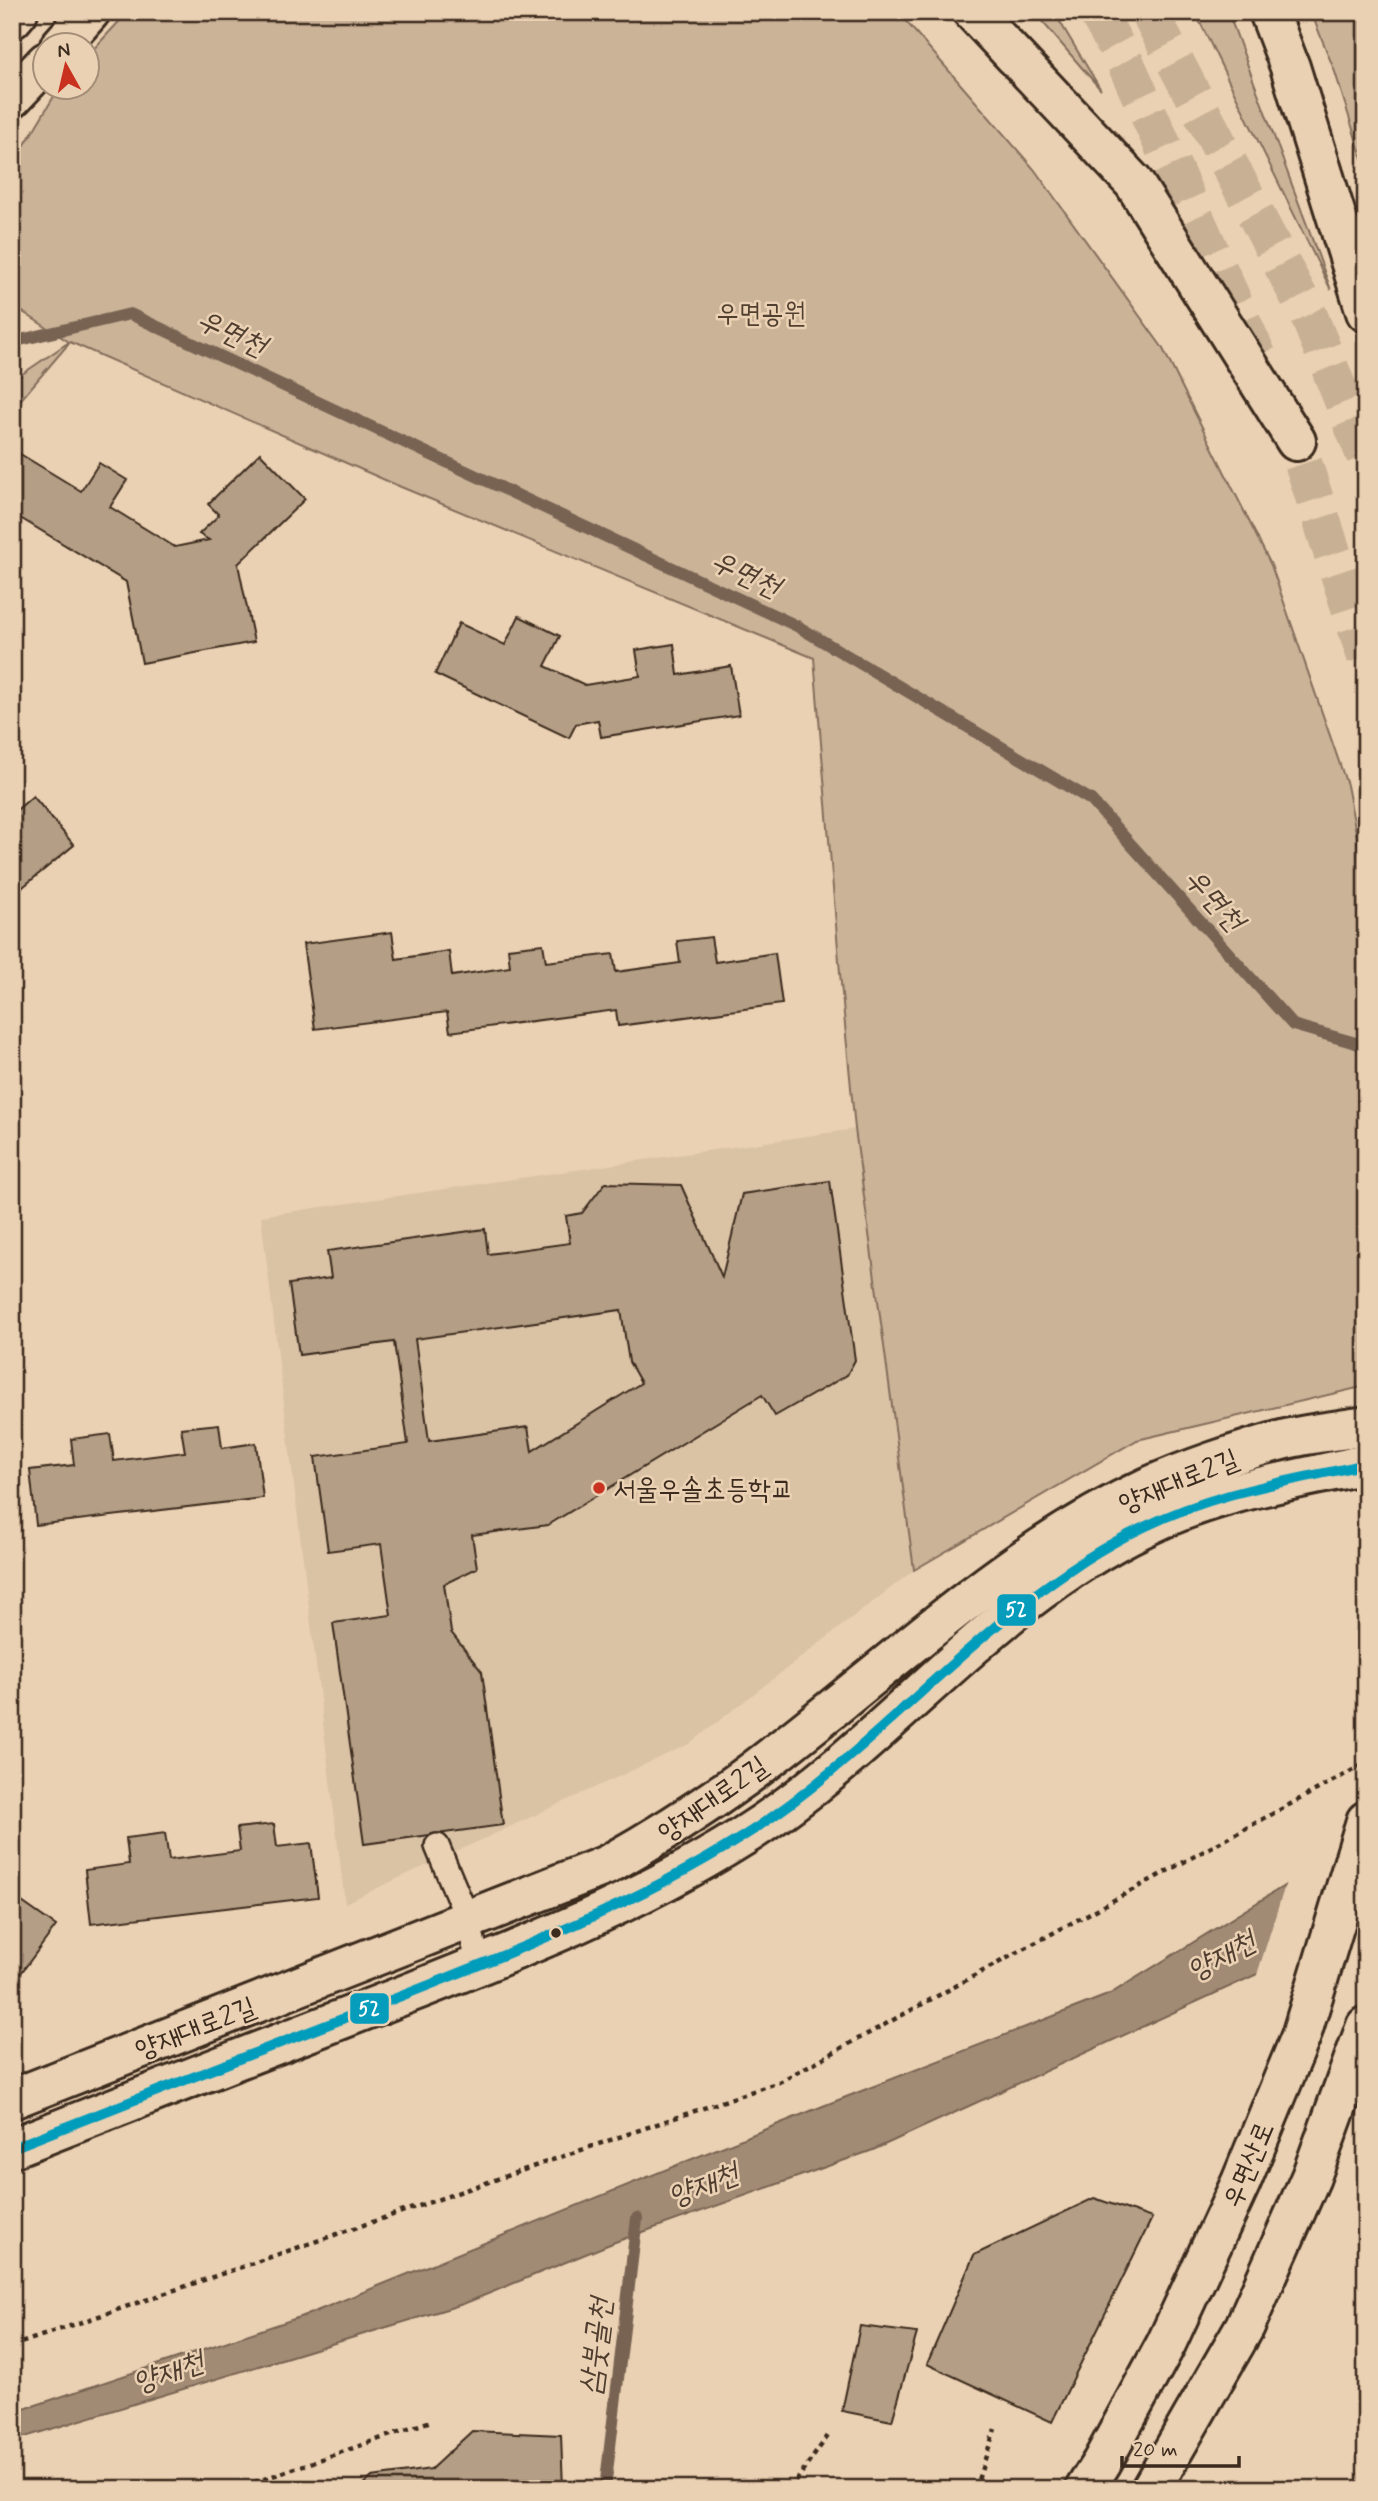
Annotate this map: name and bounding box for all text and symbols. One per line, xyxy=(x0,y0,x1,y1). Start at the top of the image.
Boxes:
north arrow xyxy=(32,32,102,102)
text: N xyxy=(56,37,72,64)
park label: 우면공원 xyxy=(716,296,806,333)
water label: 우면천 xyxy=(190,300,275,368)
water label: 우면천 xyxy=(704,541,789,609)
water label: 우면천 xyxy=(1175,860,1255,942)
street label: 양재대로2길 xyxy=(1113,1441,1244,1523)
place label: 서울우솔초등학교 xyxy=(613,1472,793,1509)
marker: 서울우솔초등학교 xyxy=(591,1480,607,1496)
line badge: 52 xyxy=(996,1593,1037,1627)
text: 52 xyxy=(1005,1598,1027,1623)
street label: 양재대로2길 xyxy=(651,1749,776,1851)
water label: 양재천 xyxy=(1181,1921,1265,1991)
unlabelled marker xyxy=(549,1926,563,1940)
street label: 양재대로2길 xyxy=(130,1989,262,2069)
line badge: 52 xyxy=(349,1992,390,2025)
text: 52 xyxy=(358,1997,380,2022)
street label: 우면산로 xyxy=(1215,2116,1284,2214)
water label: 양재천 xyxy=(663,2153,747,2217)
water label: 삼붓골천 xyxy=(571,2293,622,2396)
water label: 양재천 xyxy=(128,2341,212,2403)
scale bar xyxy=(1122,2424,1240,2468)
text: 20 m xyxy=(1133,2436,1178,2464)

